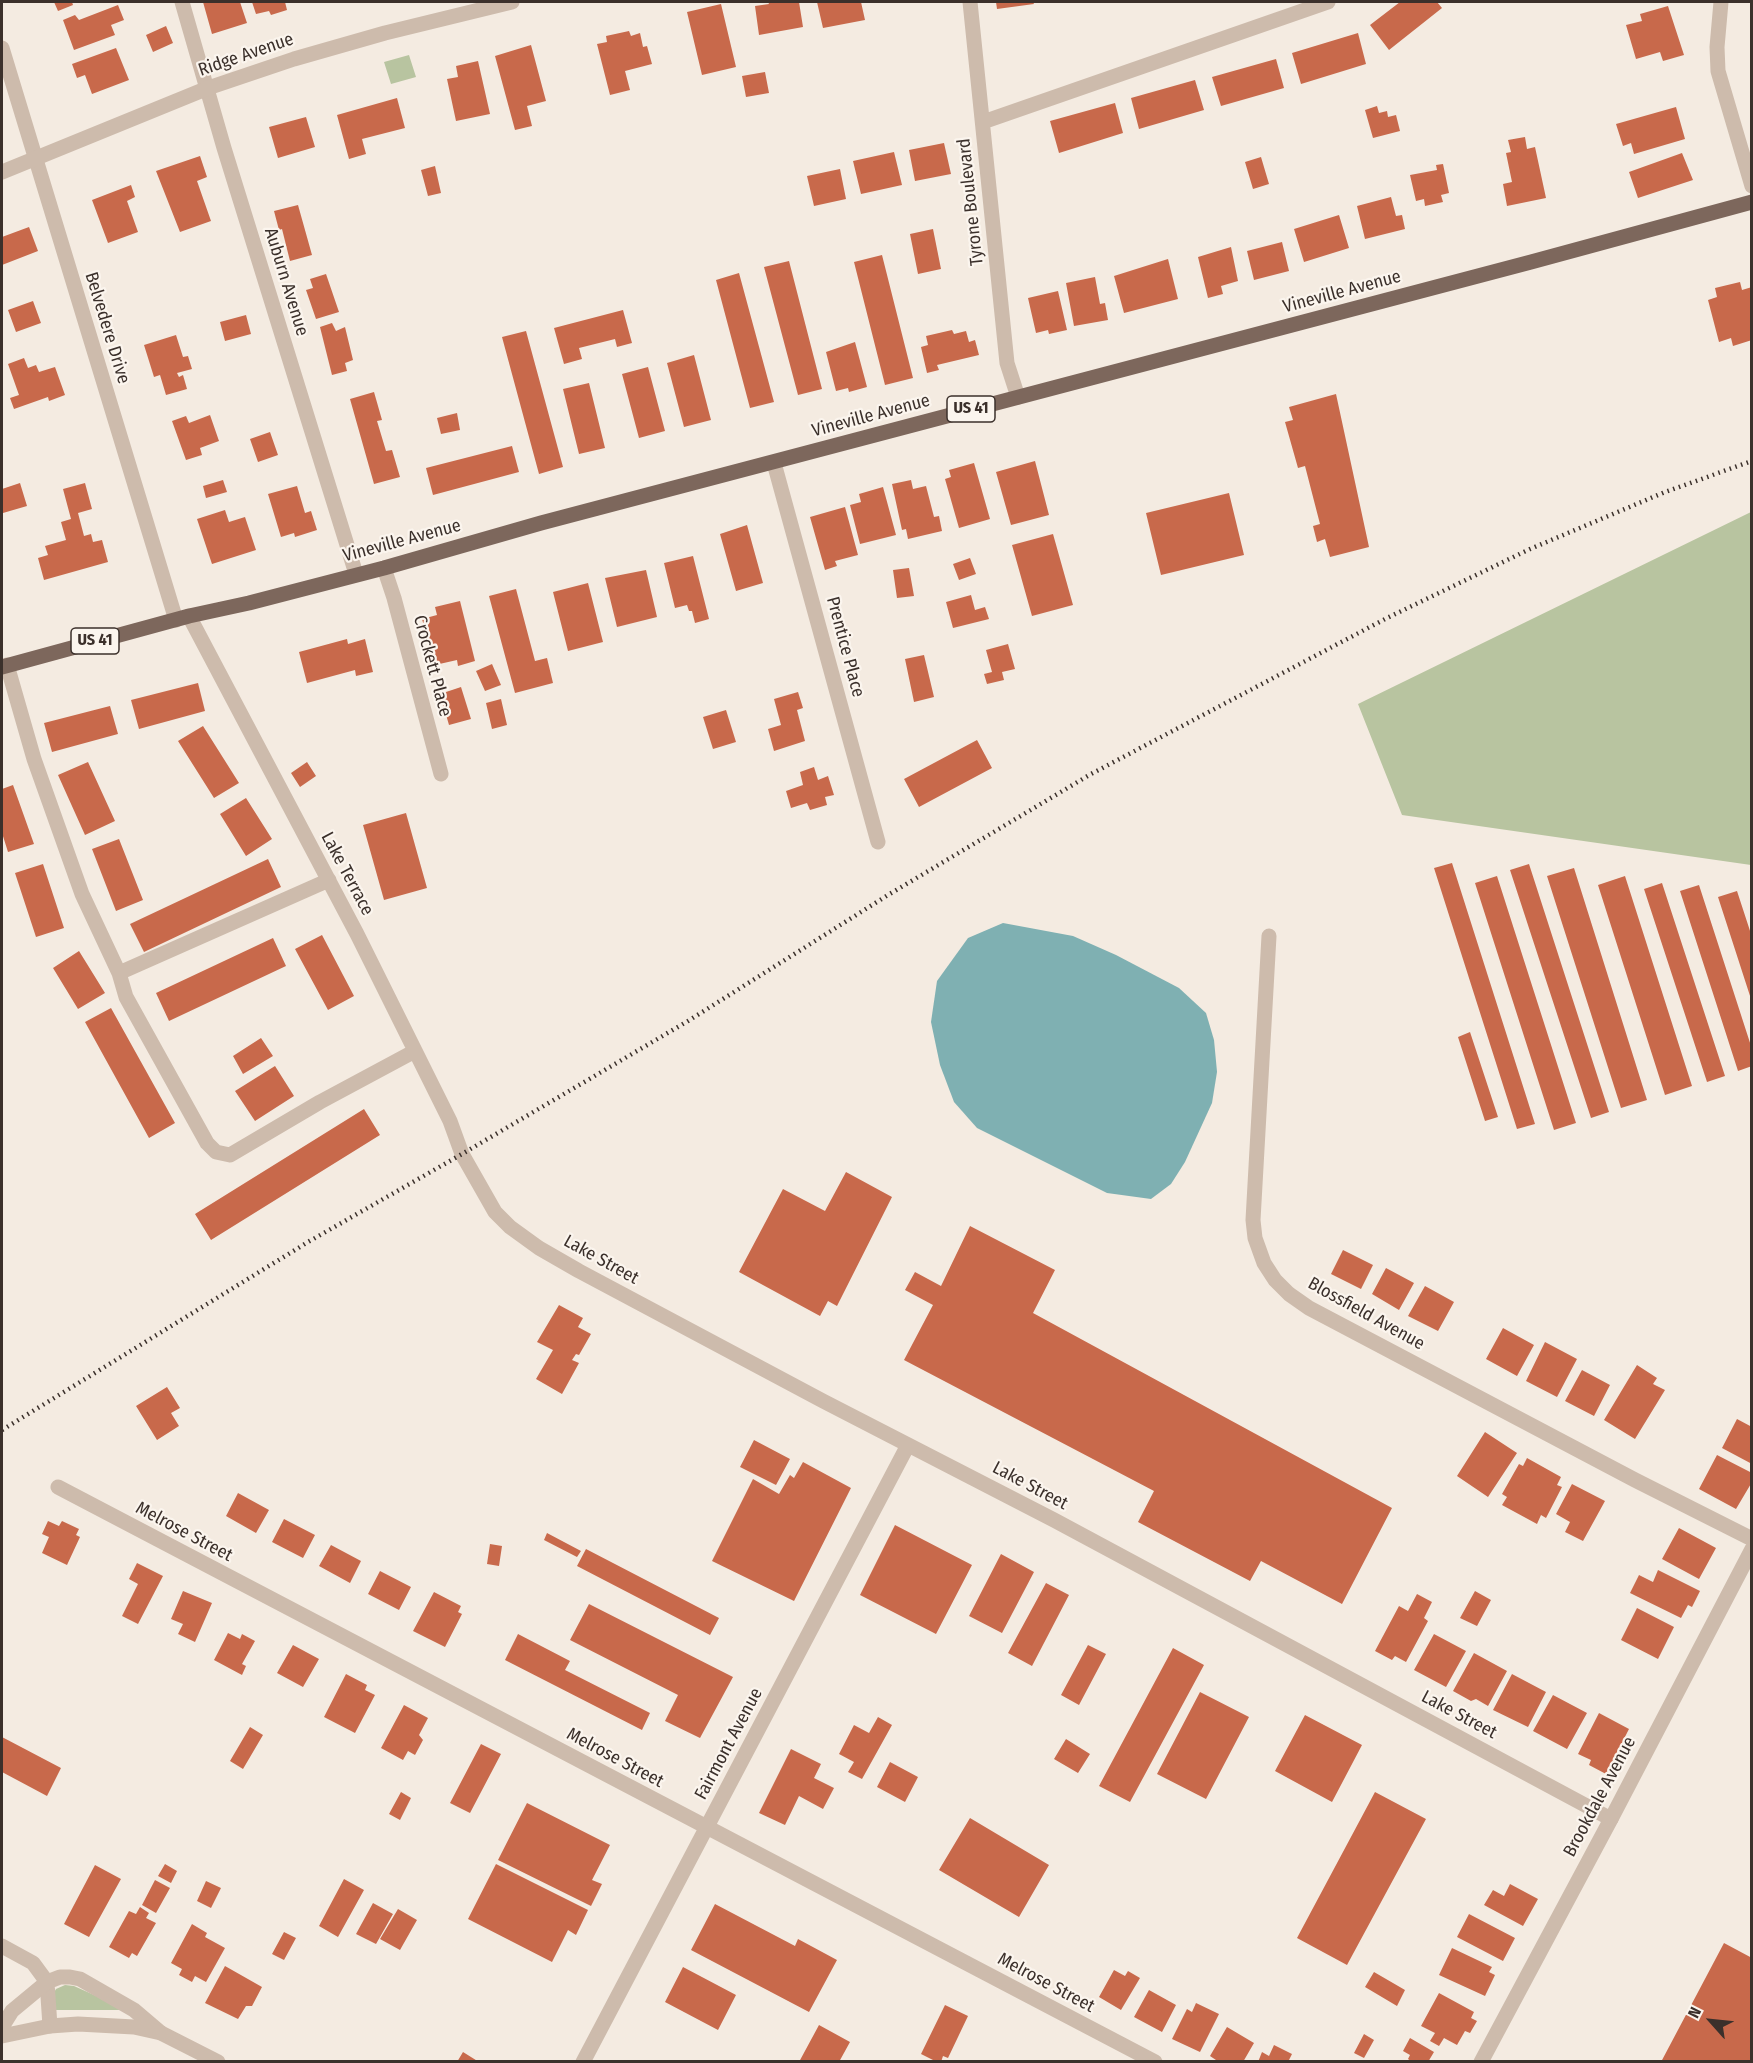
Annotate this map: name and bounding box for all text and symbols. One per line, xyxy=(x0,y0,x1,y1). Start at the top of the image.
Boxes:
street label: Ridge Avenue xyxy=(196,29,296,81)
street label: Tyrone Boulevard xyxy=(954,137,988,267)
street label: Auburn Avenue xyxy=(259,225,313,339)
street label: Vineville Avenue xyxy=(1281,266,1403,318)
street label: Belvedere Drive xyxy=(80,270,134,386)
street label: Vineville Avenue xyxy=(810,390,932,442)
road number: US 41 xyxy=(947,396,995,422)
street label: Vineville Avenue xyxy=(341,515,463,567)
street label: Prentice Place xyxy=(821,594,869,700)
street label: Crockett Place xyxy=(408,613,456,719)
road number: US 41 xyxy=(71,628,119,654)
street label: Lake Terrace xyxy=(316,829,378,919)
street label: Lake Street xyxy=(560,1231,642,1289)
street label: Blossfield Avenue xyxy=(1304,1273,1428,1355)
street label: Lake Street xyxy=(989,1457,1071,1515)
street label: Melrose Street xyxy=(132,1497,236,1567)
street label: Fairmont Avenue xyxy=(690,1684,768,1804)
street label: Lake Street xyxy=(1418,1686,1500,1744)
street label: Melrose Street xyxy=(563,1723,667,1793)
street label: Brookdale Avenue xyxy=(1559,1733,1641,1861)
street label: Melrose Street xyxy=(994,1948,1098,2018)
north arrow xyxy=(1681,1991,1741,2051)
text: N xyxy=(1684,2004,1705,2021)

